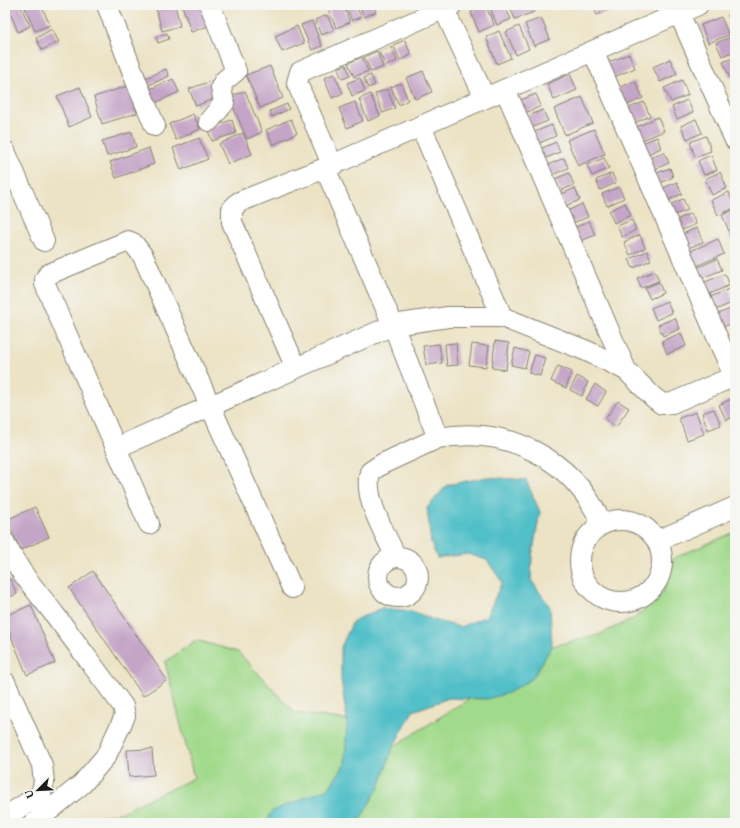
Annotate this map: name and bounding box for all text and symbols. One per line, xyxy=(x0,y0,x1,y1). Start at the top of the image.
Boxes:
north arrow xyxy=(18,770,58,810)
text: U xyxy=(20,787,37,801)

